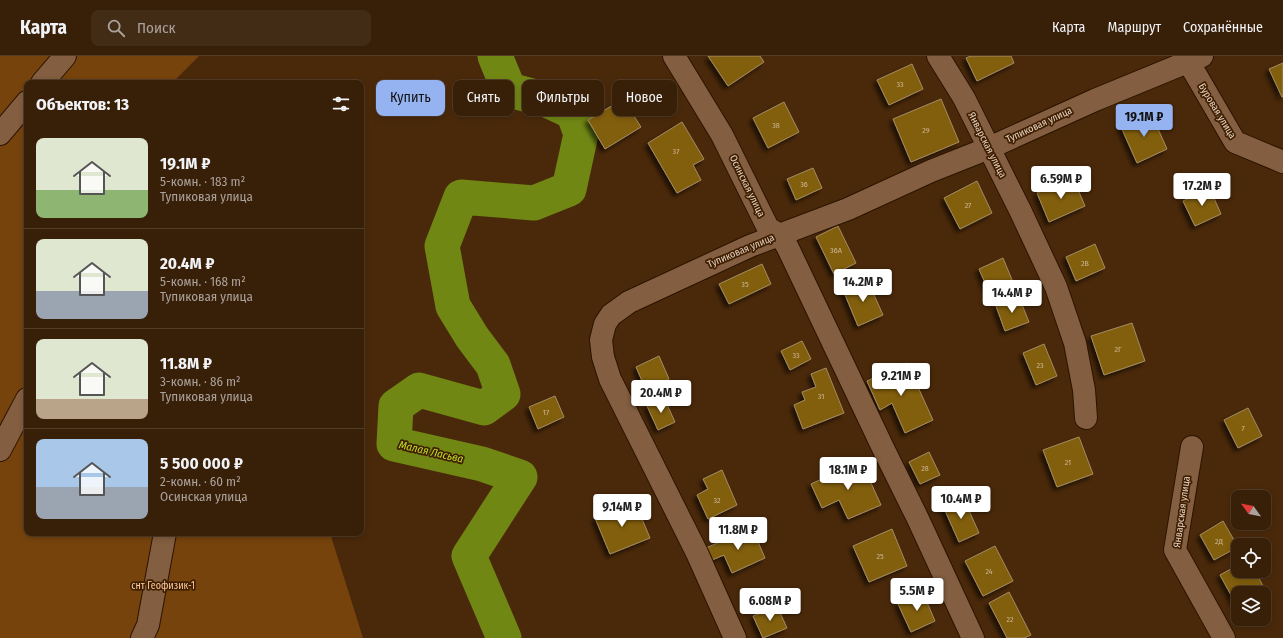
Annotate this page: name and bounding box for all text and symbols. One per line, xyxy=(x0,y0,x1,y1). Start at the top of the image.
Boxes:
search box xyxy=(91,10,371,46)
text: Карта xyxy=(20,16,67,39)
icon: search xyxy=(105,17,127,39)
text: Поиск xyxy=(137,19,175,37)
text: Карта xyxy=(1052,19,1085,36)
text: Маршрут xyxy=(1107,19,1161,36)
text: Сохранённые xyxy=(1183,19,1263,36)
chip: Купить xyxy=(376,80,445,116)
chip: Снять xyxy=(453,80,514,116)
chip: Фильтры xyxy=(522,80,604,116)
chip: Новое xyxy=(612,80,677,116)
house number: 33 xyxy=(896,80,904,89)
street label: Буровая улица xyxy=(1196,81,1238,141)
icon: filters xyxy=(330,93,352,115)
text: Объектов: 13 xyxy=(36,94,129,115)
street label: Тупиковая улица xyxy=(1004,104,1074,146)
pin: 19.1M ₽ xyxy=(1107,104,1181,138)
text: 19.1M ₽ xyxy=(1125,109,1163,124)
street label: Январская улица xyxy=(965,110,1009,180)
house number: 38 xyxy=(772,121,780,130)
house number: 29 xyxy=(922,126,930,135)
house number: 37 xyxy=(673,147,680,156)
text: 19.1M ₽ xyxy=(160,153,210,174)
street label: Осинская улица xyxy=(727,153,767,219)
icon: home xyxy=(68,154,116,202)
pin: 6.59M ₽ xyxy=(1024,166,1098,200)
text: 6.59M ₽ xyxy=(1040,171,1082,186)
pin: 17.2M ₽ xyxy=(1165,173,1239,207)
text: 5-комн. · 183 m² xyxy=(160,174,245,189)
text: 17.2M ₽ xyxy=(1182,178,1222,193)
house number: 36 xyxy=(800,180,808,189)
text: Тупиковая улица xyxy=(160,189,253,204)
house number: 27 xyxy=(965,201,972,210)
street label: Тупиковая улица xyxy=(706,231,776,270)
house number: 36А xyxy=(830,246,843,255)
text: 20.4M ₽ xyxy=(160,253,214,274)
icon: home xyxy=(68,255,116,303)
house number: 2В xyxy=(1081,259,1090,268)
pin: 14.2M ₽ xyxy=(826,269,900,303)
text: 5-комн. · 168 m² xyxy=(160,274,246,289)
text: 14.2M ₽ xyxy=(843,274,883,289)
house number: 35 xyxy=(741,280,749,289)
pin: 14.4M ₽ xyxy=(975,280,1049,314)
text: 14.4M ₽ xyxy=(992,285,1032,300)
text: Тупиковая улица xyxy=(160,289,253,304)
house number: 2Г xyxy=(1114,345,1122,354)
house number: 33 xyxy=(792,351,800,360)
text: 11.8M ₽ xyxy=(160,353,212,374)
icon: home xyxy=(68,355,116,403)
house number: 23 xyxy=(1036,361,1044,370)
pin: 9.21M ₽ xyxy=(864,363,938,397)
text: 9.21M ₽ xyxy=(881,368,921,383)
text: 3-комн. · 86 m² xyxy=(160,374,241,389)
pin: 20.4M ₽ xyxy=(624,380,698,414)
text: 20.4M ₽ xyxy=(640,385,682,400)
text: Тупиковая улица xyxy=(160,389,253,404)
house number: 31 xyxy=(818,392,824,401)
house number: 17 xyxy=(543,408,550,417)
house number: 7 xyxy=(1241,424,1245,433)
water label: Малая Ласьва xyxy=(397,438,465,466)
text: 5 500 000 ₽ xyxy=(160,453,243,474)
icon: home xyxy=(68,455,116,503)
pin: 18.1M ₽ xyxy=(811,457,885,491)
house number: 21 xyxy=(1065,458,1071,467)
text: 18.1M ₽ xyxy=(829,462,867,477)
house number: 28 xyxy=(921,464,929,473)
text: 2-комн. · 60 m² xyxy=(160,474,241,489)
street label: Январская улица xyxy=(1171,475,1193,549)
pin: 10.4M ₽ xyxy=(924,486,998,520)
text: Осинская улица xyxy=(160,489,248,504)
north arrow xyxy=(1231,490,1271,530)
map controls xyxy=(1231,490,1271,626)
text: 10.4M ₽ xyxy=(940,491,982,506)
pin: 9.14M ₽ xyxy=(585,494,659,528)
house number: 32 xyxy=(713,496,721,505)
text: 9.14M ₽ xyxy=(602,499,642,514)
pin: 11.8M ₽ xyxy=(701,517,775,551)
text: 11.8M ₽ xyxy=(718,522,758,537)
house number: 2Д xyxy=(1215,537,1224,546)
button: locate xyxy=(1231,538,1271,578)
house number: 25 xyxy=(876,552,884,561)
house number: 24 xyxy=(985,567,993,576)
pin: 5.5M ₽ xyxy=(884,578,950,612)
park label: снт Геофизик-1 xyxy=(131,580,195,592)
text: 5.5M ₽ xyxy=(900,583,934,598)
button: layers xyxy=(1231,586,1271,626)
pin: 6.08M ₽ xyxy=(733,588,807,622)
text: 6.08M ₽ xyxy=(749,593,791,608)
house number: 22 xyxy=(1006,615,1014,624)

